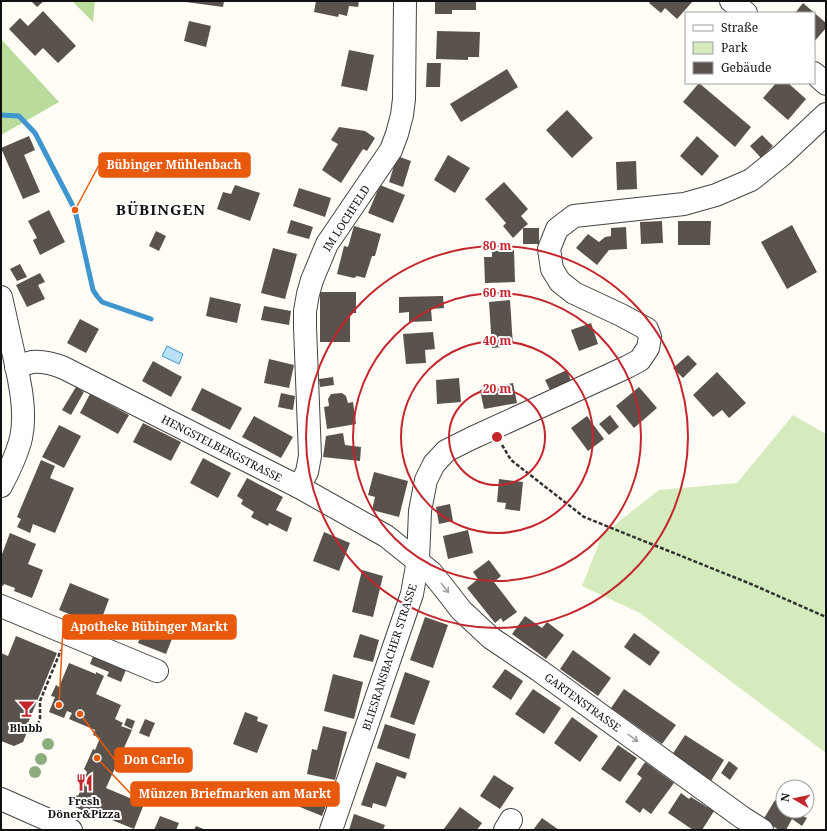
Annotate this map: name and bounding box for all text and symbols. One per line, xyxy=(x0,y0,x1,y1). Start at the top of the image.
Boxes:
legend xyxy=(685,12,815,84)
text: Straße xyxy=(721,19,758,36)
text: Park xyxy=(721,39,749,56)
text: Gebäude xyxy=(721,59,772,76)
callout: Bübinger Mühlenbach xyxy=(99,153,250,177)
text: Bübinger Mühlenbach xyxy=(107,156,241,173)
street label: IM LOCHFELD xyxy=(319,182,373,254)
district label: BÜBINGEN xyxy=(116,199,206,219)
text: 80 m xyxy=(483,237,511,254)
text: 60 m xyxy=(483,284,511,301)
text: 40 m xyxy=(483,332,511,349)
text: 20 m xyxy=(483,380,511,397)
street label: HENGSTELBERGSTRASSE xyxy=(159,411,285,485)
centre of rings xyxy=(490,430,504,444)
street label: BLIESRANSBACHER STRASSE xyxy=(358,582,420,732)
one-way arrow xyxy=(440,583,449,594)
callout: Apotheke Bübinger Markt xyxy=(63,615,236,639)
text: Apotheke Bübinger Markt xyxy=(70,618,228,635)
street label: GARTENSTRASSE xyxy=(542,669,624,735)
bar icon: Blubb xyxy=(16,699,36,719)
place label: Blubb xyxy=(10,720,42,735)
one-way arrow xyxy=(627,734,638,742)
callout: Don Carlo xyxy=(115,748,192,772)
text: Don Carlo xyxy=(124,751,184,768)
restaurant icon: Fresh Döner&Pizza xyxy=(74,772,94,792)
north arrow xyxy=(775,779,815,819)
callout: Münzen Briefmarken am Markt xyxy=(131,782,339,806)
text: Münzen Briefmarken am Markt xyxy=(139,785,331,802)
text: N xyxy=(777,792,793,803)
place label: Fresh Döner&Pizza xyxy=(48,793,121,821)

